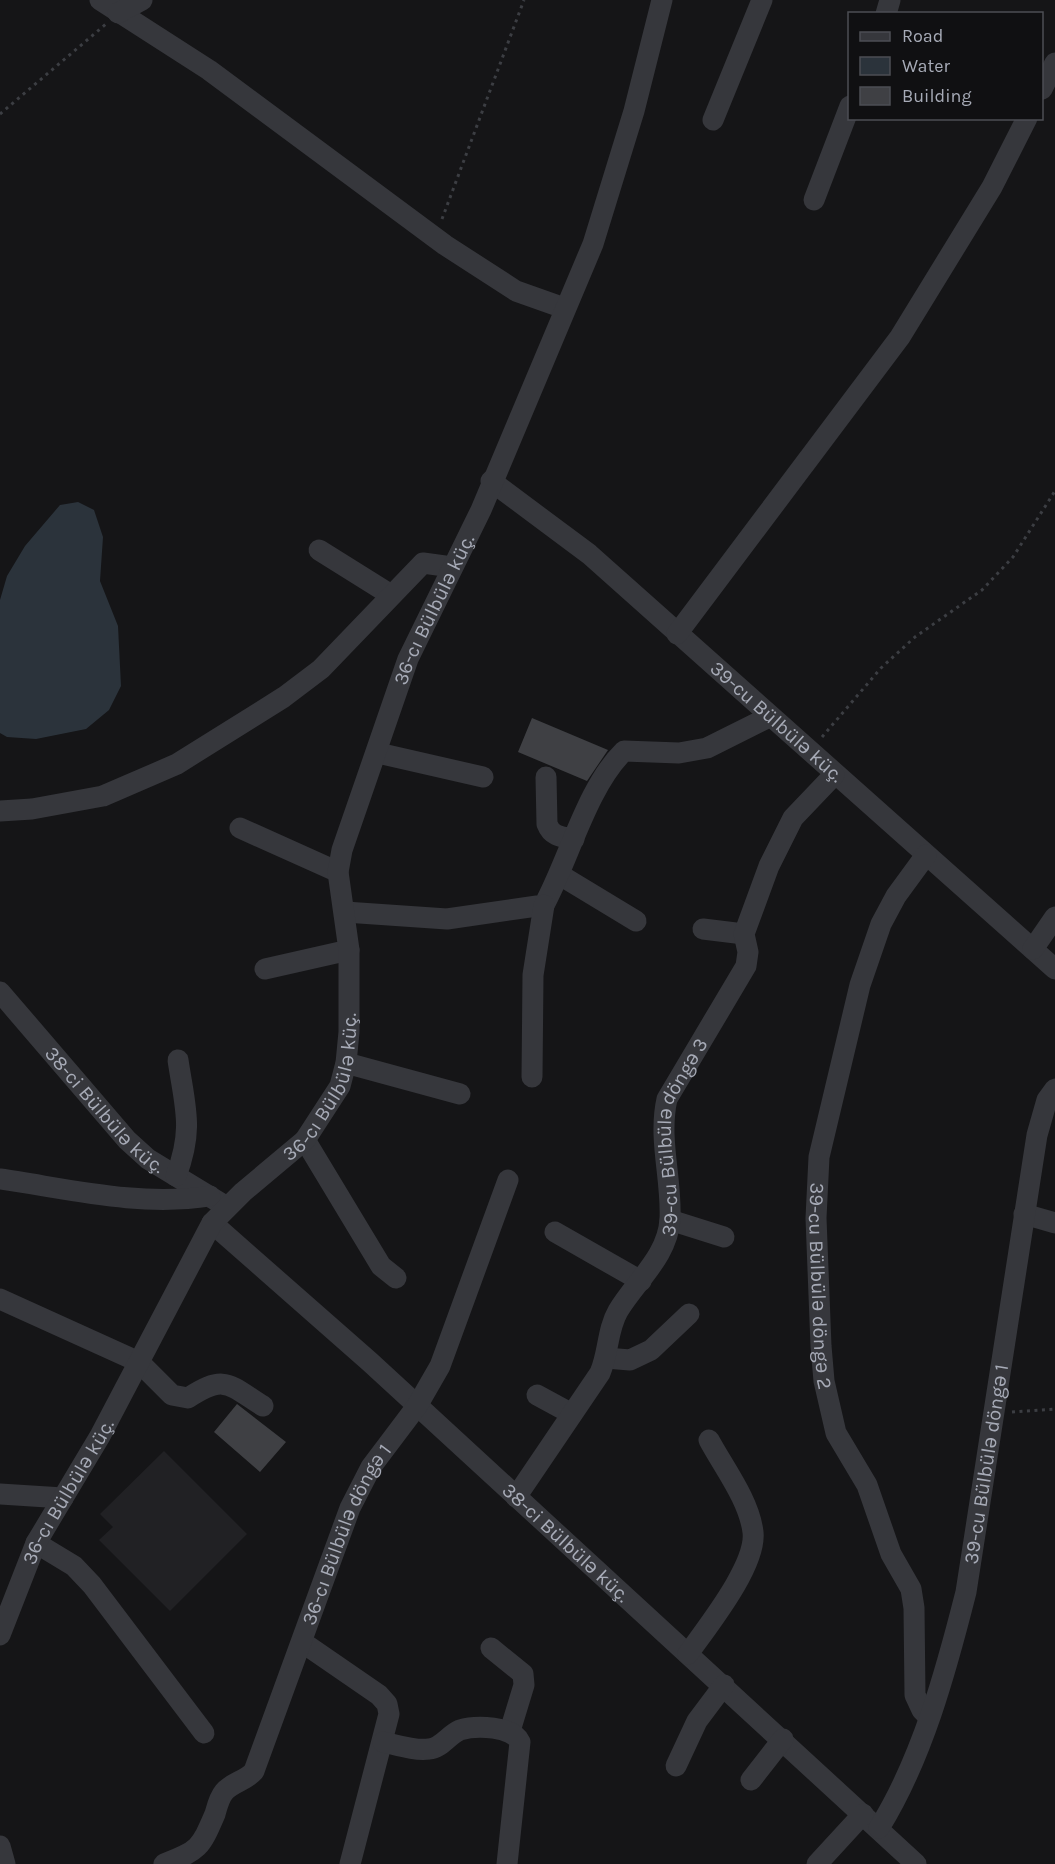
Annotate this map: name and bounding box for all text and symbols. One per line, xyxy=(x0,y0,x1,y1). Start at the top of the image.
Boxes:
legend xyxy=(848,12,1043,120)
text: Road xyxy=(902,25,943,47)
text: Water xyxy=(902,55,950,77)
text: Building xyxy=(902,85,972,107)
street label: 36-cı Bülbülə küç. xyxy=(388,530,479,688)
street label: 39-cu Bülbülə küç. xyxy=(706,656,848,787)
street label: 36-cı Bülbülə küç. xyxy=(278,1013,361,1166)
street label: 39-cu Bülbülə döngə 3 xyxy=(652,1034,712,1239)
street label: 38-ci Bülbülə küç. xyxy=(40,1042,169,1178)
street label: 39-cu Bülbülə döngə 2 xyxy=(804,1182,837,1392)
street label: 39-cu Bülbülə döngə 1 xyxy=(959,1363,1013,1566)
street label: 36-cı Bülbülə küç. xyxy=(17,1415,118,1568)
street label: 36-cı Bülbülə döngə 1 xyxy=(297,1439,396,1628)
street label: 38-ci Bülbülə küç. xyxy=(498,1478,635,1607)

